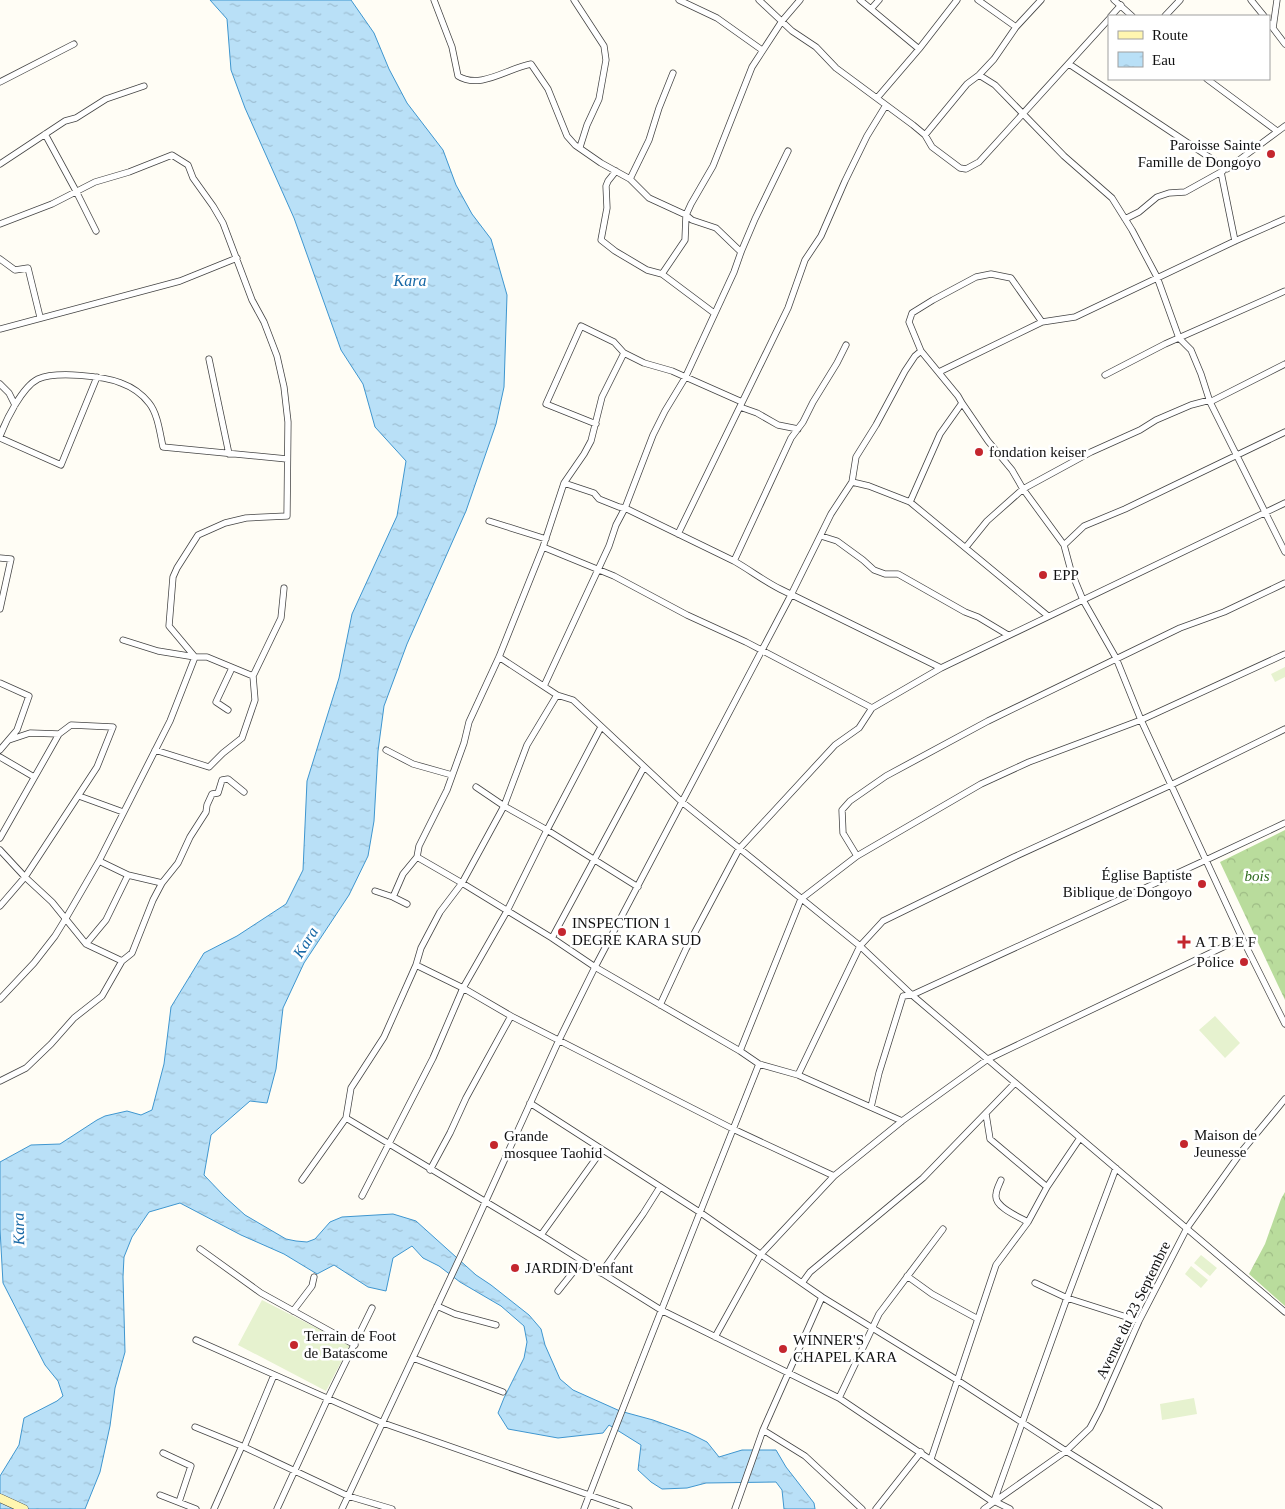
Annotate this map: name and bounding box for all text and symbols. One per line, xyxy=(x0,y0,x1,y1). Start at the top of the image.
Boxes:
legend xyxy=(1108,15,1270,80)
text: Route xyxy=(1152,27,1188,43)
text: Eau xyxy=(1152,52,1176,68)
place label: Paroisse Sainte Famille de Dongoyo xyxy=(1138,137,1261,170)
marker: Paroisse Sainte Famille de Dongoyo xyxy=(1265,148,1277,160)
water label: Kara xyxy=(393,272,426,289)
place label: fondation keiser xyxy=(989,444,1086,460)
marker: fondation keiser xyxy=(973,446,985,458)
place label: EPP xyxy=(1053,567,1079,583)
marker: EPP xyxy=(1037,569,1049,581)
place label: Église Baptiste Biblique de Dongoyo xyxy=(1063,867,1192,900)
park label: bois xyxy=(1244,868,1270,884)
marker: Église Baptiste Biblique de Dongoyo xyxy=(1196,878,1208,890)
place label: INSPECTION 1 DEGRE KARA SUD xyxy=(572,915,701,948)
water label: Kara xyxy=(289,924,321,962)
marker: INSPECTION 1 DEGRE KARA SUD xyxy=(556,926,568,938)
place label: A T B E F xyxy=(1195,934,1256,950)
marker: A T B E F xyxy=(1177,935,1191,949)
place label: Police xyxy=(1197,954,1234,970)
marker: Police xyxy=(1238,956,1250,968)
place label: Maison de Jeunesse xyxy=(1194,1127,1257,1160)
place label: Grande mosquee Taohid xyxy=(504,1128,603,1161)
marker: Maison de Jeunesse xyxy=(1178,1138,1190,1150)
marker: Grande mosquee Taohid xyxy=(488,1139,500,1151)
water label: Kara xyxy=(10,1212,27,1247)
street label: Avenue du 23 Septembre xyxy=(1093,1238,1173,1381)
place label: JARDIN D'enfant xyxy=(525,1260,634,1276)
marker: JARDIN D'enfant xyxy=(509,1262,521,1274)
place label: Terrain de Foot de Batascome xyxy=(304,1328,397,1361)
place label: WINNER'S CHAPEL KARA xyxy=(793,1332,897,1365)
marker: Terrain de Foot de Batascome xyxy=(288,1339,300,1351)
marker: WINNER'S CHAPEL KARA xyxy=(777,1343,789,1355)

